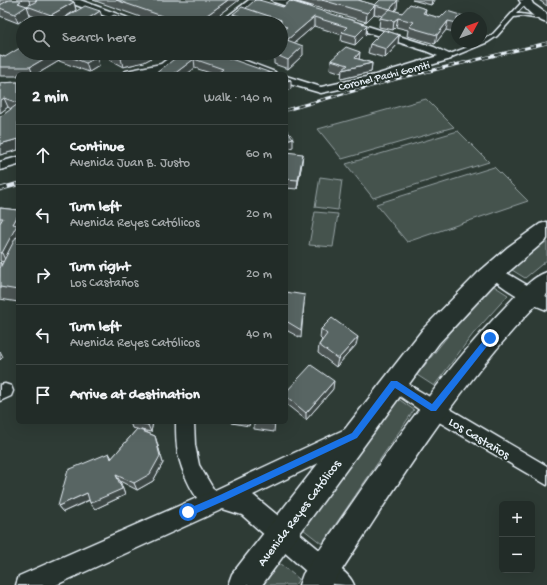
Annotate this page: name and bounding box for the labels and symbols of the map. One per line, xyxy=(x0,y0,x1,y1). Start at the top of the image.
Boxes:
north arrow xyxy=(451,12,487,48)
street label: Coronel Pachi Gorriti xyxy=(338,60,431,94)
route end xyxy=(481,329,499,347)
street label: Los Castaños xyxy=(445,415,513,464)
street label: Avenida Reyes Católicos xyxy=(255,456,346,570)
route start xyxy=(179,503,197,521)

